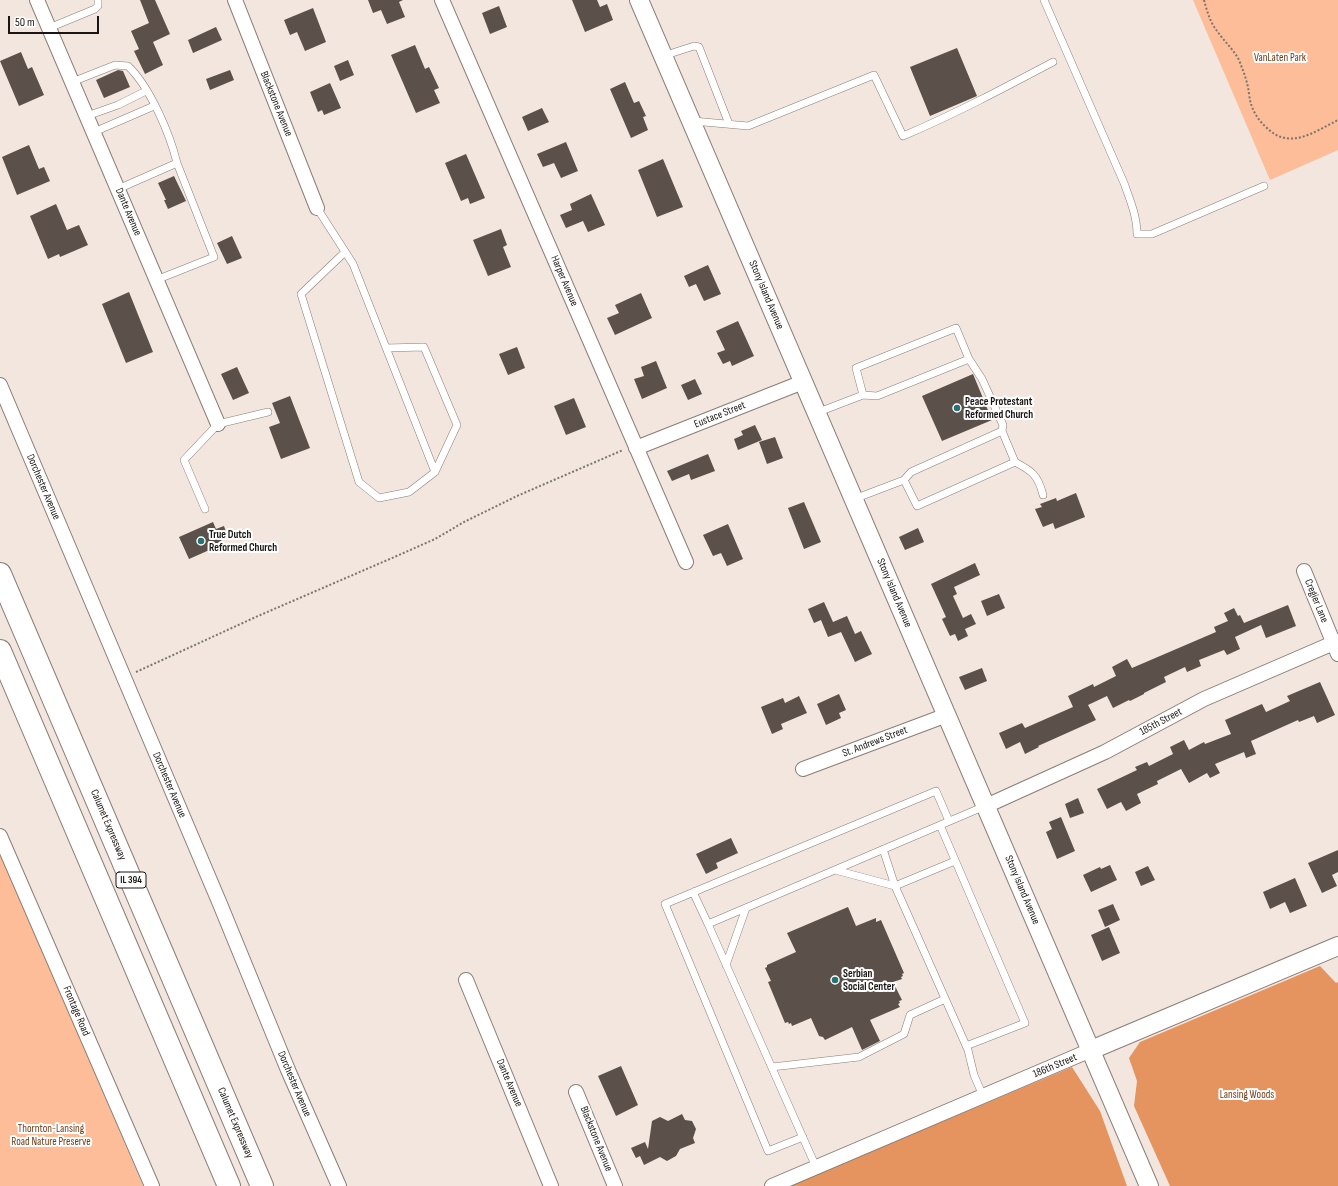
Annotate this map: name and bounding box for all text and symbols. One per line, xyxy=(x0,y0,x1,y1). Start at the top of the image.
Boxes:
scale bar xyxy=(10,8,101,34)
text: 50 m xyxy=(15,15,35,30)
park label: VanLaten Park xyxy=(1254,51,1306,65)
street label: Blackstone Avenue xyxy=(257,69,295,139)
street label: Dante Avenue xyxy=(112,186,144,238)
street label: Harper Avenue xyxy=(547,254,581,308)
street label: Stony Island Avenue xyxy=(746,259,786,331)
place label: Peace Protestant Reformed Church xyxy=(965,395,1033,421)
street label: Eustace Street xyxy=(692,399,748,431)
marker: Peace Protestant Reformed Church xyxy=(952,403,962,413)
street label: Dorchester Avenue xyxy=(23,452,63,522)
place label: True Dutch Reformed Church xyxy=(209,528,277,554)
marker: True Dutch Reformed Church xyxy=(196,536,206,546)
street label: Stony Island Avenue xyxy=(874,557,914,629)
street label: Cregier Lane xyxy=(1301,577,1331,625)
street label: 185th Street xyxy=(1138,705,1184,739)
street label: St. Andrews Street xyxy=(841,724,909,760)
street label: Dorchester Avenue xyxy=(149,750,189,820)
street label: Calumet Expressway xyxy=(87,788,129,862)
street label: Stony Island Avenue xyxy=(1002,854,1042,926)
road number: IL 394 xyxy=(116,872,146,888)
place label: Serbian Social Center xyxy=(843,967,895,993)
marker: Serbian Social Center xyxy=(830,975,840,985)
street label: Frontage Road xyxy=(60,984,92,1038)
street label: Dorchester Avenue xyxy=(274,1049,314,1119)
street label: 186th Street xyxy=(1031,1051,1079,1081)
street label: Dante Avenue xyxy=(493,1057,525,1109)
street label: Calumet Expressway xyxy=(214,1086,256,1160)
park label: Lansing Woods xyxy=(1220,1088,1274,1102)
street label: Blackstone Avenue xyxy=(577,1104,615,1174)
park label: Thornton-Lansing Road Nature Preserve xyxy=(11,1122,91,1148)

